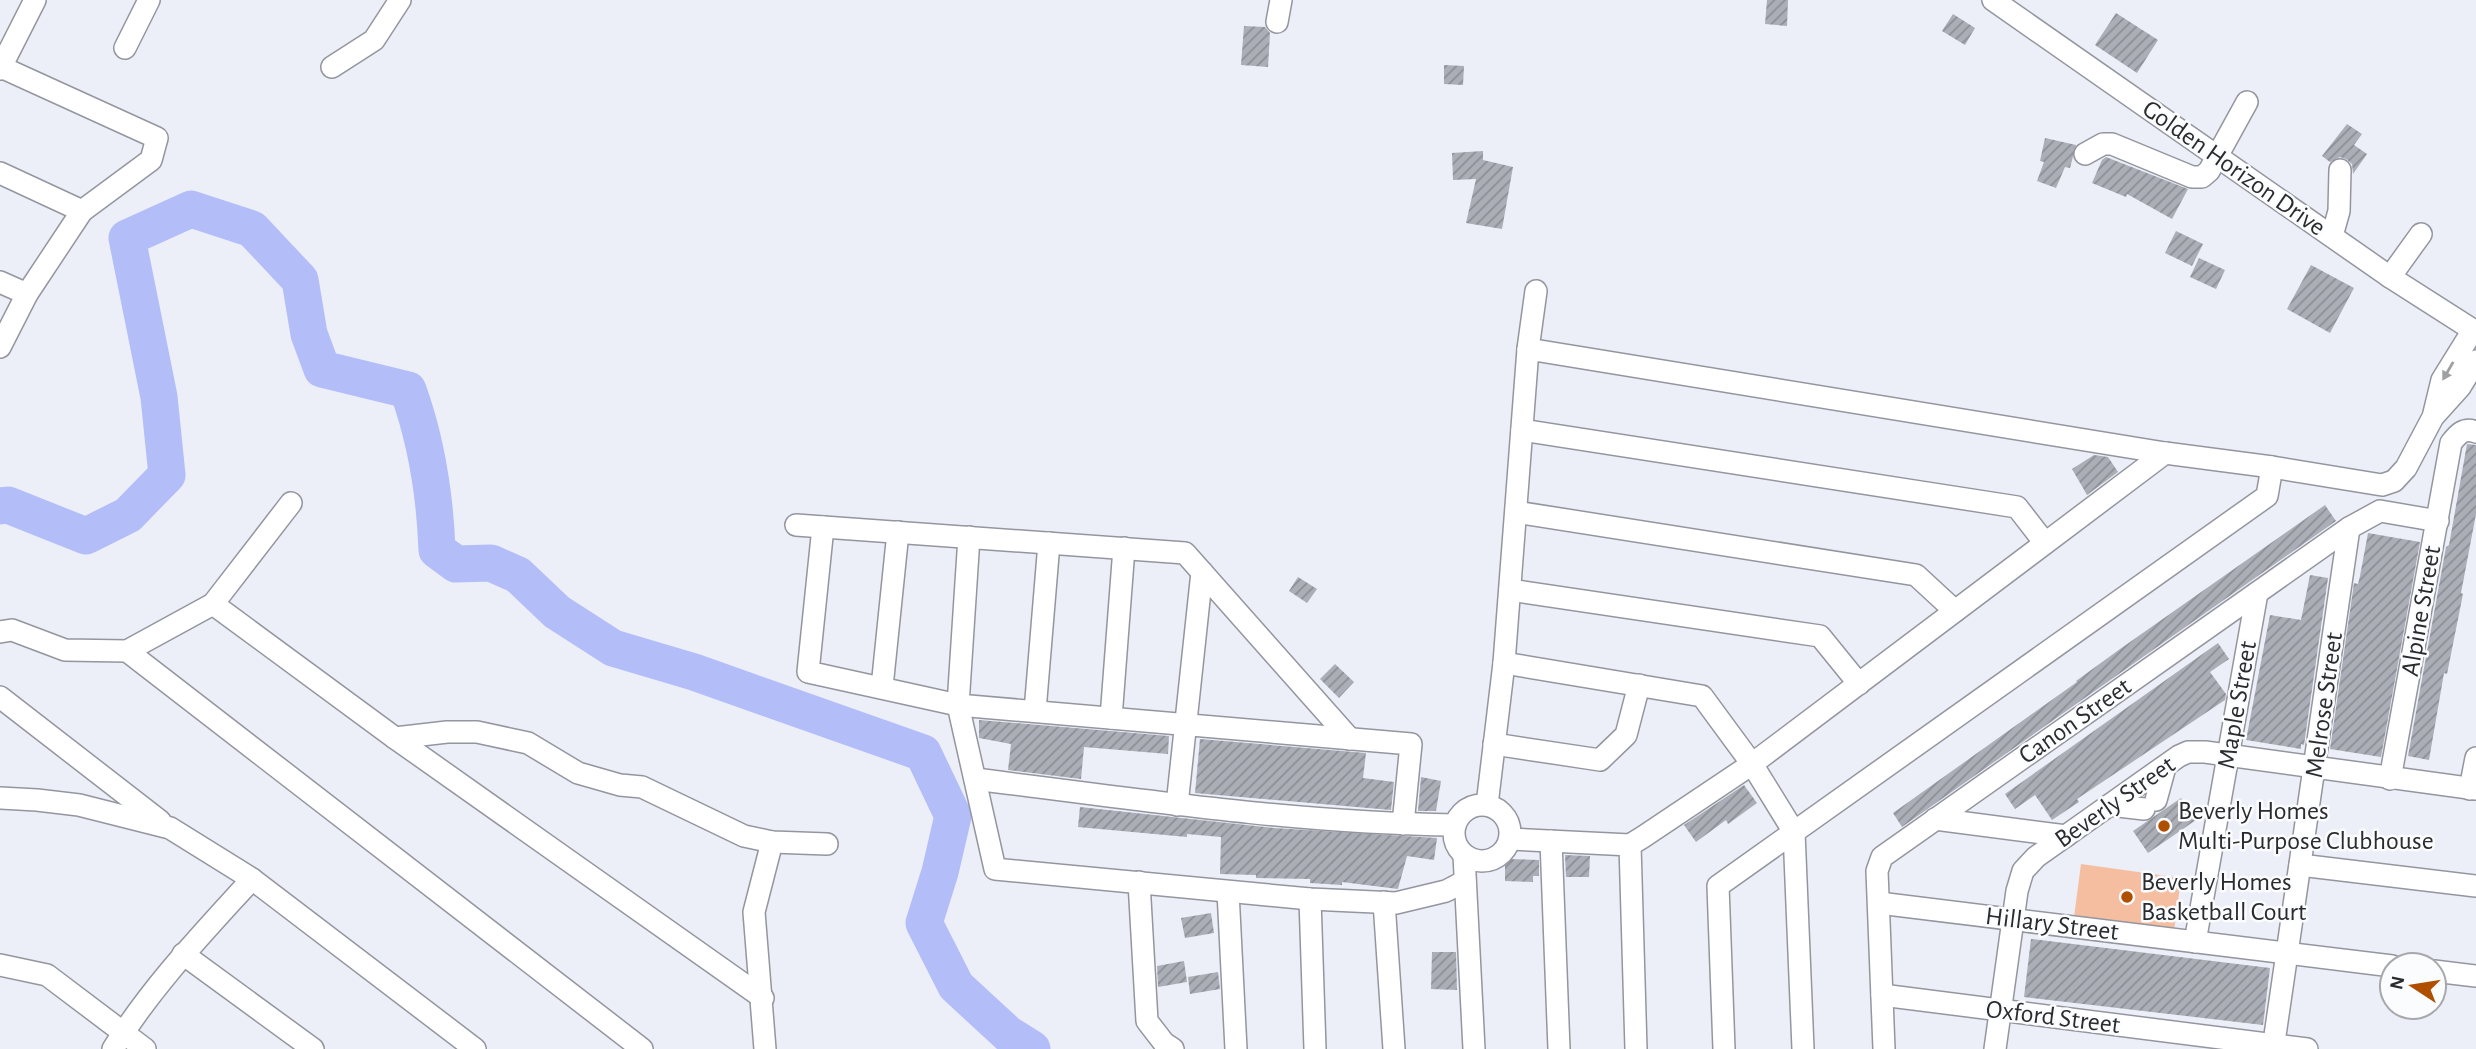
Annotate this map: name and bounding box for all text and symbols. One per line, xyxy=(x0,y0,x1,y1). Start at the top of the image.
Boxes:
street label: Golden Horizon Drive xyxy=(2138,95,2330,241)
one-way arrow xyxy=(2442,362,2454,381)
street label: Alpine Street xyxy=(2397,544,2445,678)
street label: Melrose Street xyxy=(2301,631,2347,779)
street label: Maple Street xyxy=(2213,639,2261,771)
street label: Canon Street xyxy=(2014,673,2136,769)
street label: Beverly Street xyxy=(2050,751,2180,853)
place label: Beverly Homes Multi-Purpose Clubhouse xyxy=(2178,798,2434,854)
marker: Beverly Homes Multi-Purpose Clubhouse xyxy=(2156,818,2172,834)
place label: Beverly Homes Basketball Court xyxy=(2141,869,2306,925)
marker: Beverly Homes Basketball Court xyxy=(2119,889,2135,905)
street label: Hillary Street xyxy=(1984,903,2120,945)
north arrow xyxy=(2378,951,2448,1021)
text: N xyxy=(2387,974,2409,991)
street label: Oxford Street xyxy=(1984,996,2122,1038)

